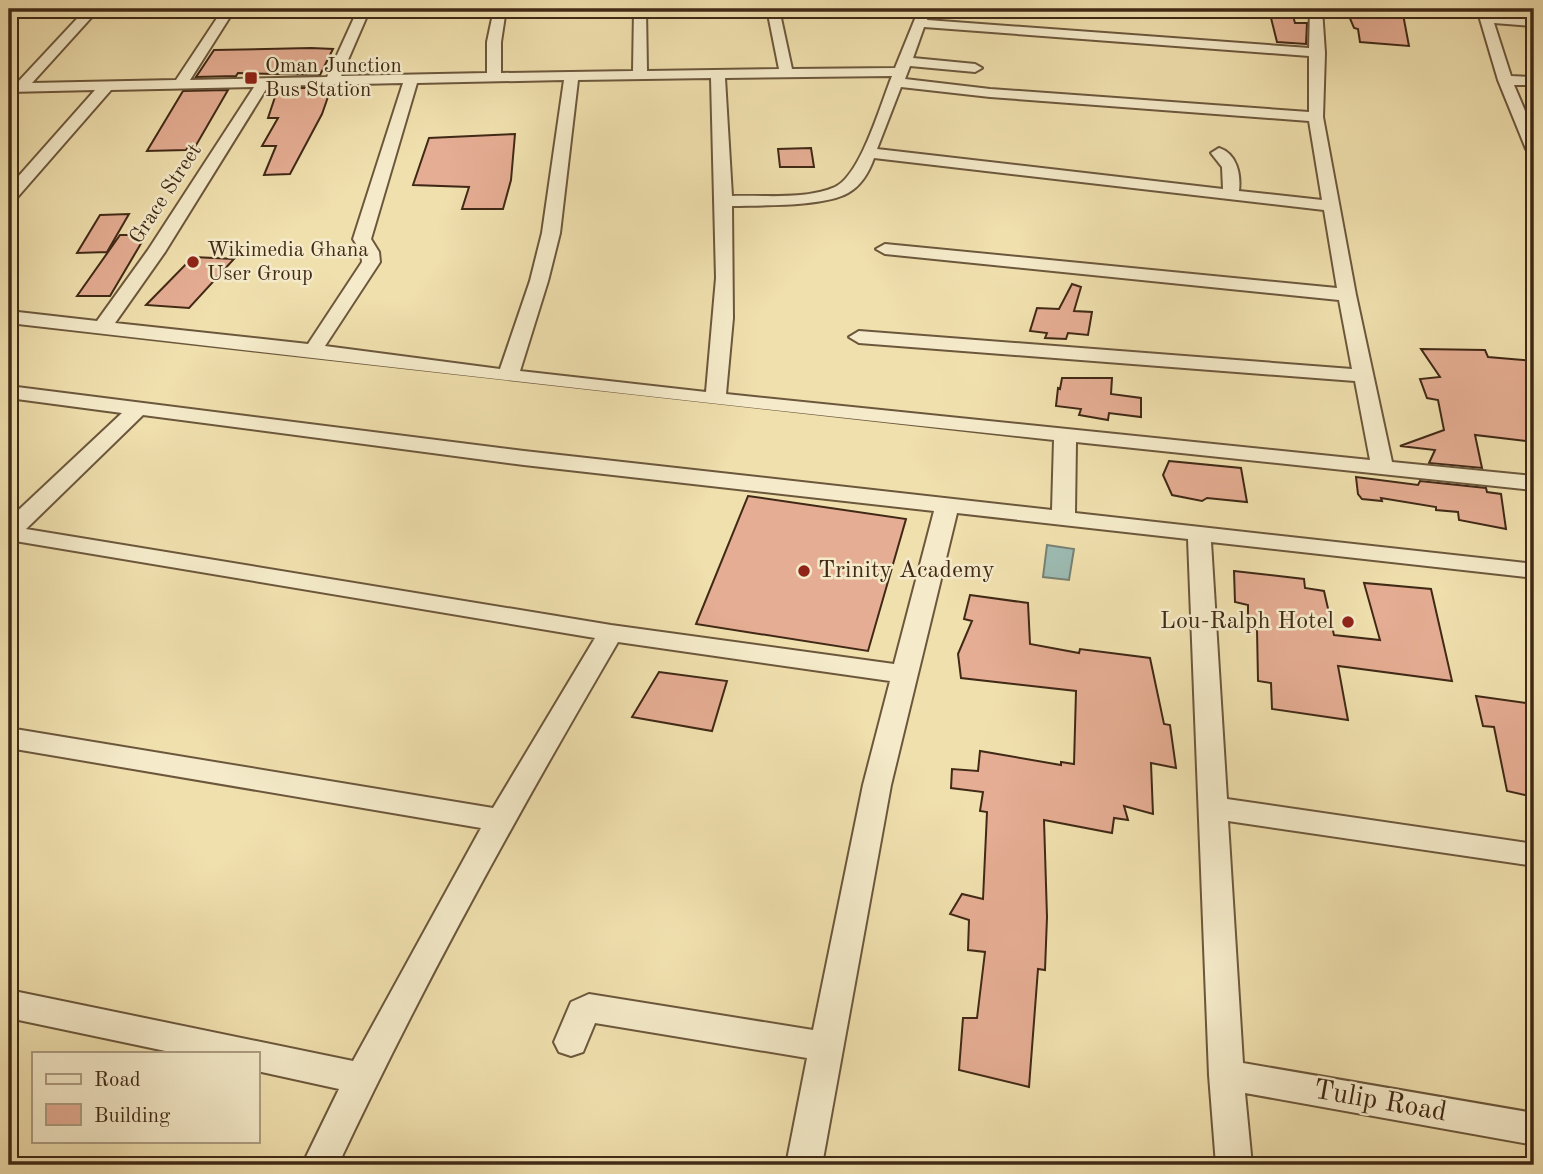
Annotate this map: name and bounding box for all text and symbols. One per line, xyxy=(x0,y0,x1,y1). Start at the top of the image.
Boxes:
place label: Oman Junction Bus Station xyxy=(265,56,402,101)
marker: Oman Junction Bus Station xyxy=(243,70,259,86)
street label: Grace Street xyxy=(126,140,206,248)
place label: Wikimedia Ghana User Group xyxy=(207,240,369,285)
marker: Wikimedia Ghana User Group xyxy=(185,254,201,270)
place label: Trinity Academy xyxy=(818,559,995,583)
marker: Trinity Academy xyxy=(796,563,812,579)
place label: Lou-Ralph Hotel xyxy=(1160,610,1334,634)
marker: Lou-Ralph Hotel xyxy=(1340,614,1356,630)
legend xyxy=(32,1052,259,1142)
text: Road xyxy=(94,1070,141,1091)
street label: Tulip Road xyxy=(1311,1077,1449,1127)
text: Building xyxy=(94,1106,171,1127)

